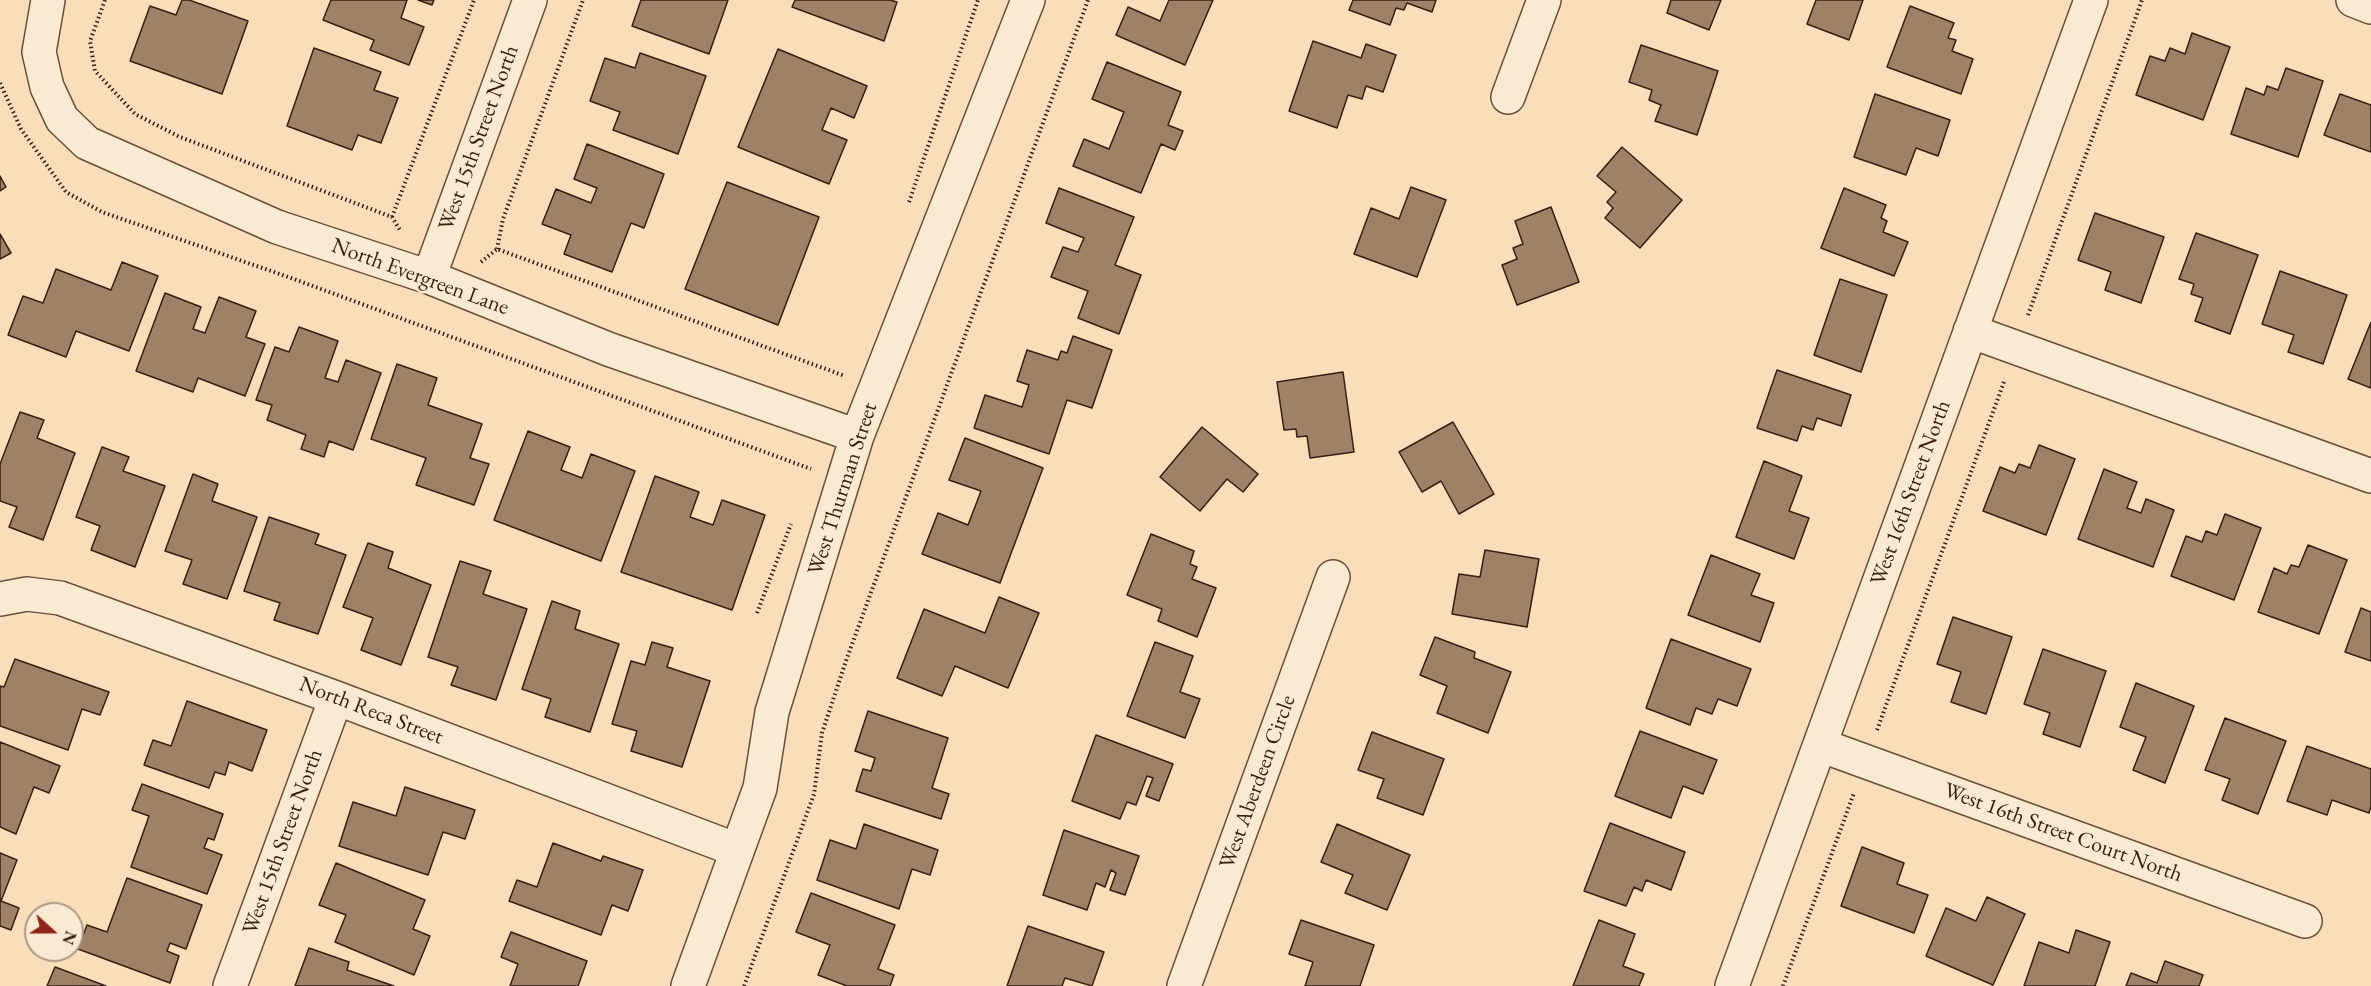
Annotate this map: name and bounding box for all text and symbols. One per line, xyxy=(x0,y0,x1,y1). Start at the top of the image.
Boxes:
street label: West 15th Street North xyxy=(433,42,525,234)
street label: North Evergreen Lane xyxy=(328,233,512,321)
street label: West 16th Street North xyxy=(1865,397,1957,589)
street label: West Thurman Street xyxy=(803,399,883,579)
street label: North Reca Street xyxy=(295,671,447,751)
street label: West Aberdeen Circle xyxy=(1214,692,1302,872)
street label: West 15th Street North xyxy=(237,746,329,938)
street label: West 16th Street Court North xyxy=(1940,777,2186,889)
north arrow xyxy=(24,902,84,962)
text: N xyxy=(57,928,82,948)

